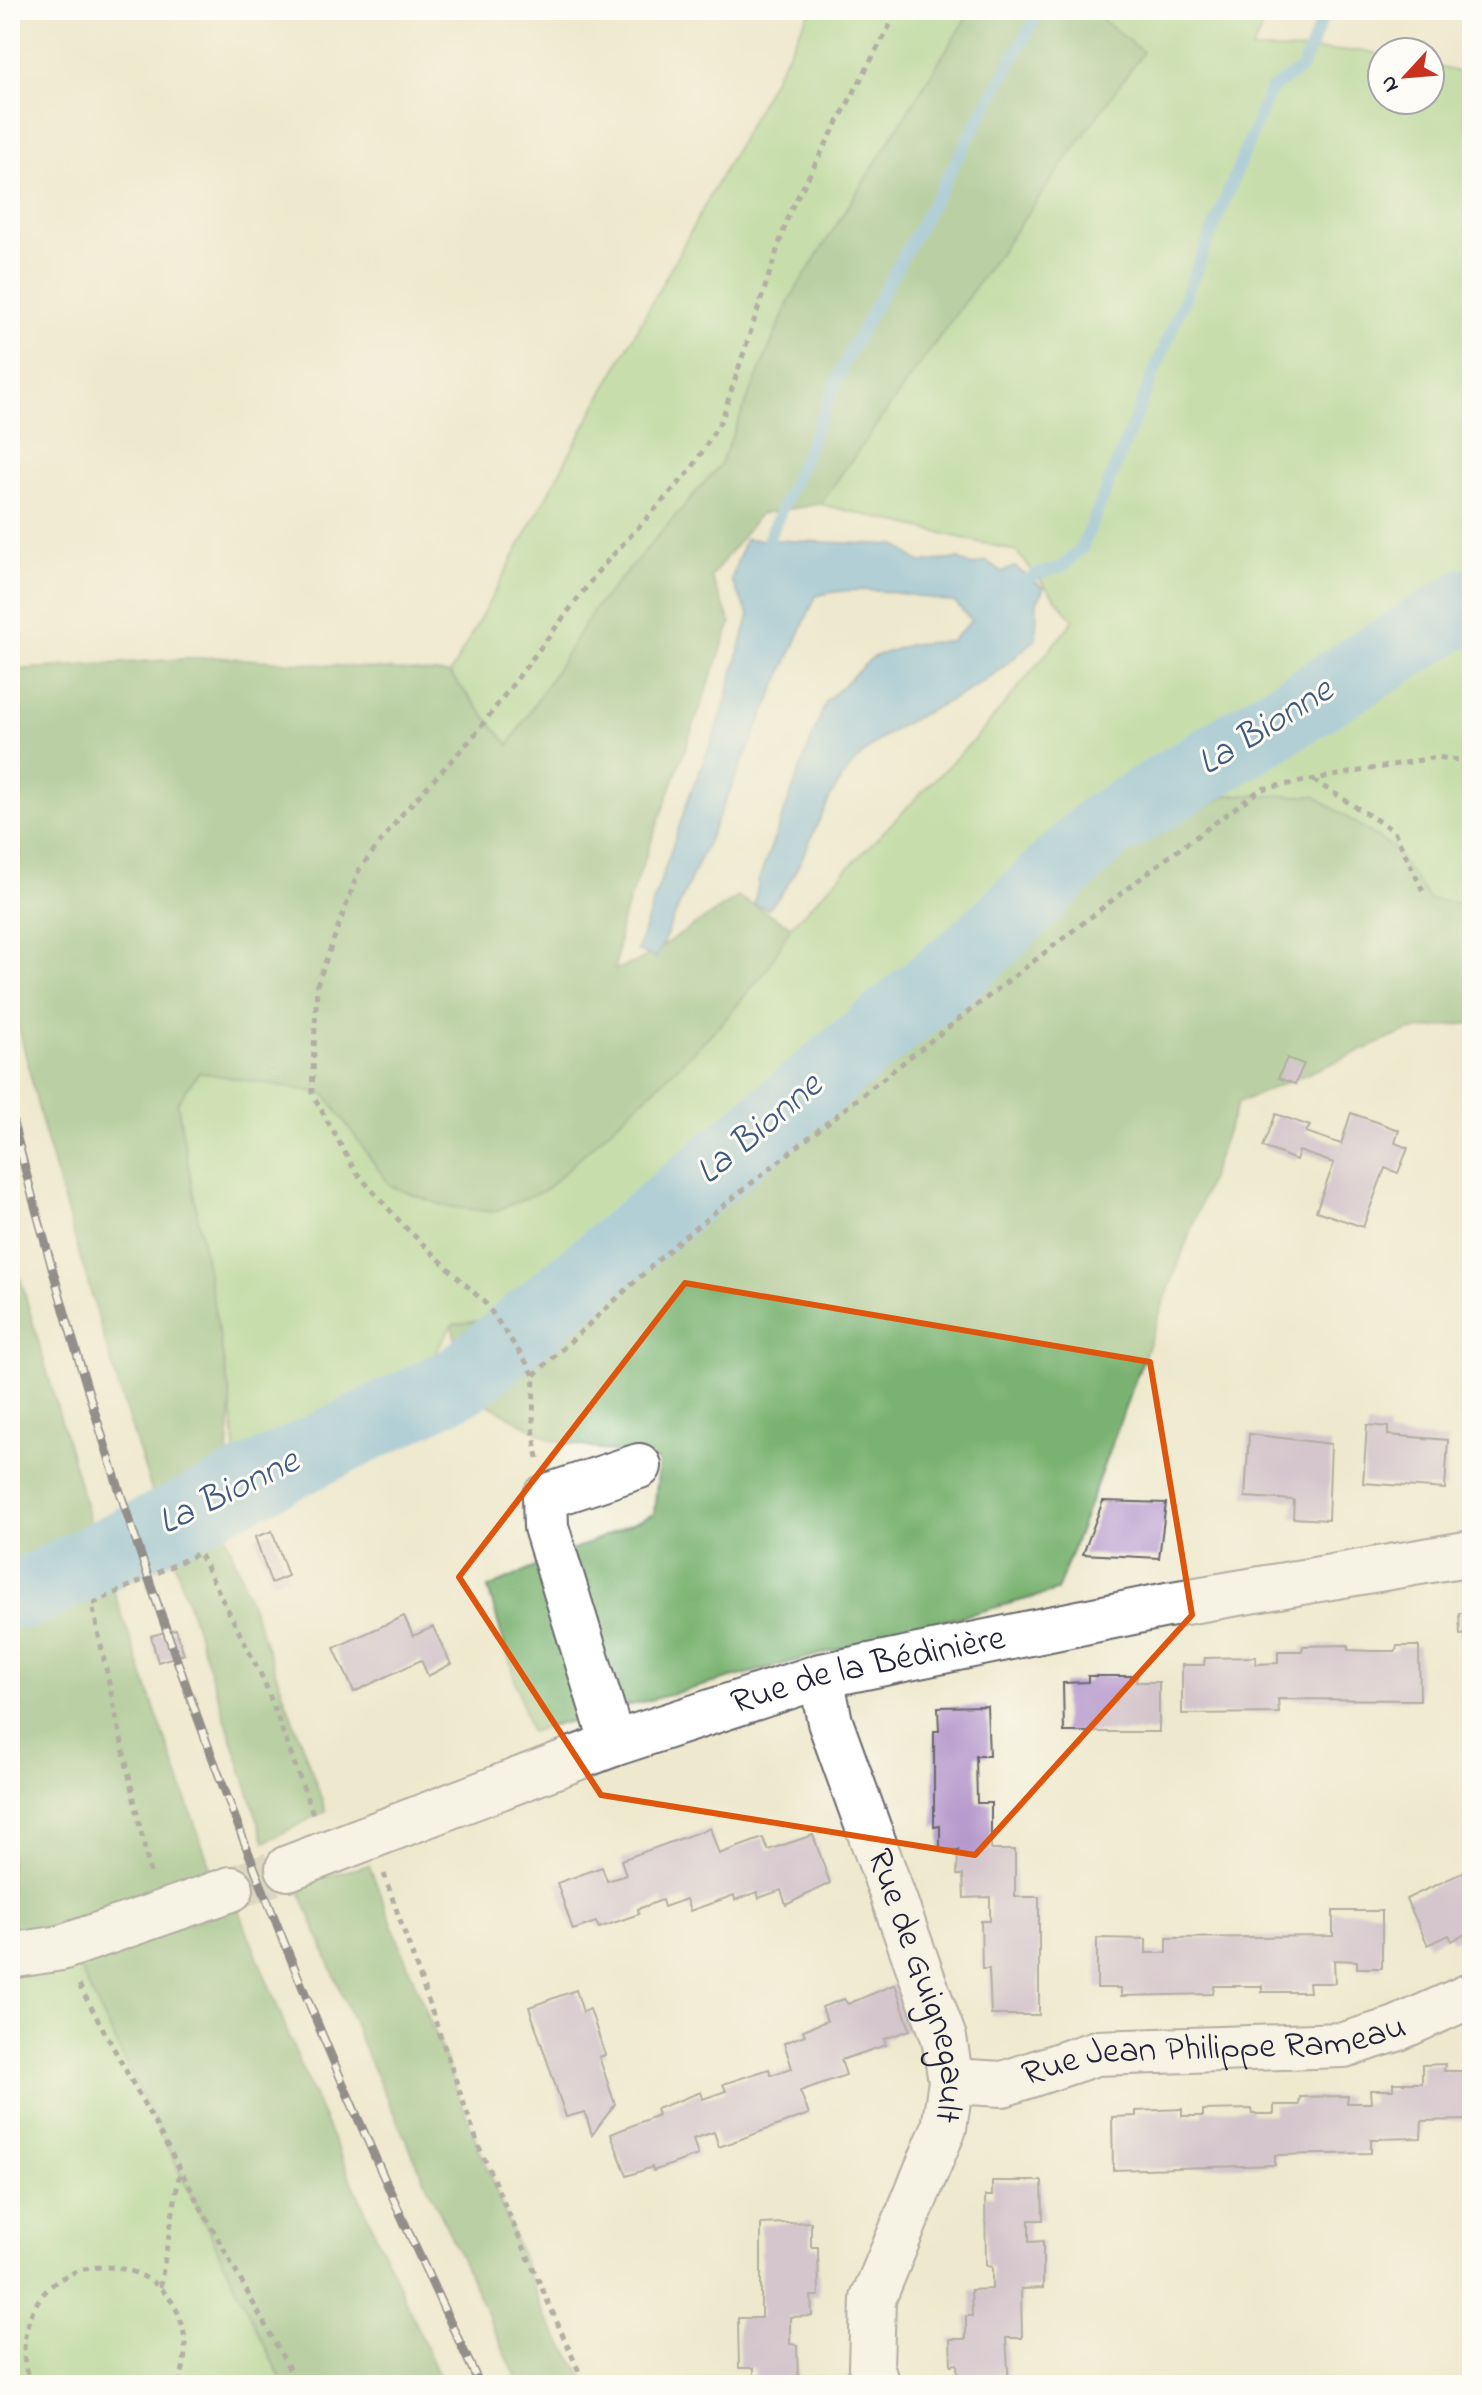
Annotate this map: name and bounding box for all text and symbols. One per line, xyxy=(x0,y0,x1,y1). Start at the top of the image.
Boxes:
north arrow xyxy=(1366,36,1446,116)
text: N xyxy=(1373,70,1408,97)
water label: La Bionne xyxy=(1187,663,1346,792)
water label: La Bionne xyxy=(684,1059,837,1200)
water label: La Bionne xyxy=(149,1434,311,1551)
street label: Rue de la Bédinière xyxy=(725,1612,1011,1730)
street label: Rue de Guignegault xyxy=(851,1842,978,2127)
street label: Rue Jean Philippe Rameau xyxy=(1015,2001,1413,2102)

